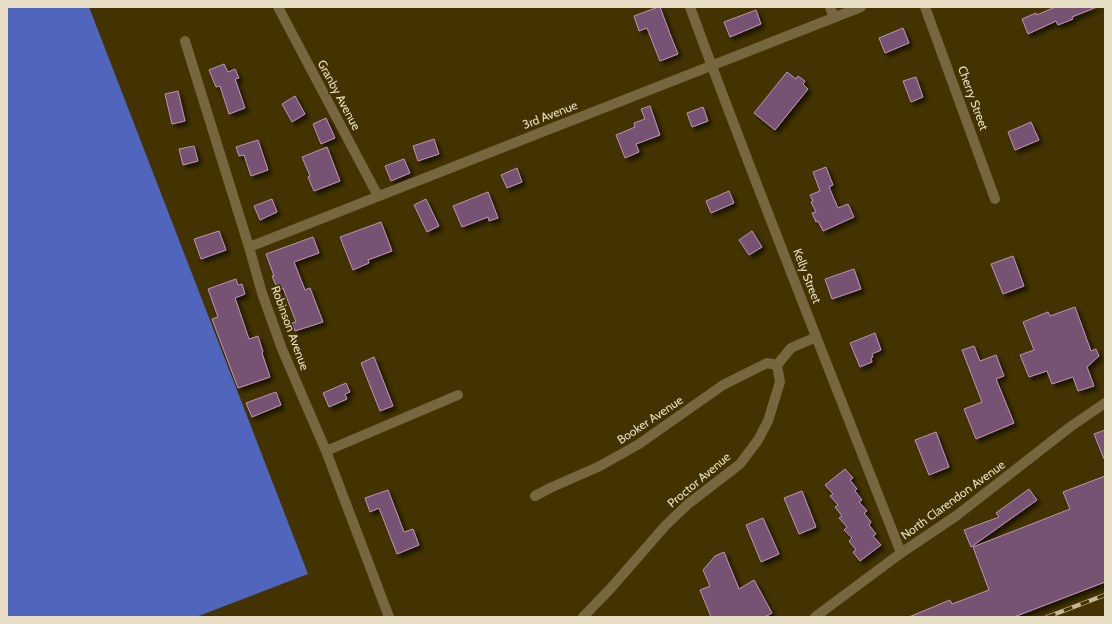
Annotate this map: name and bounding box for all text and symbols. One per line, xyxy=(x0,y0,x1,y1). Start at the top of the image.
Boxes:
street label: Granby Avenue xyxy=(315,57,364,133)
street label: Cherry Street xyxy=(955,64,992,132)
street label: 3rd Avenue xyxy=(520,97,579,132)
street label: Kelly Street xyxy=(790,246,825,305)
street label: Robinson Avenue xyxy=(268,284,313,372)
street label: Booker Avenue xyxy=(614,392,685,447)
street label: Proctor Avenue xyxy=(664,449,733,510)
street label: North Clarendon Avenue xyxy=(898,457,1008,542)

